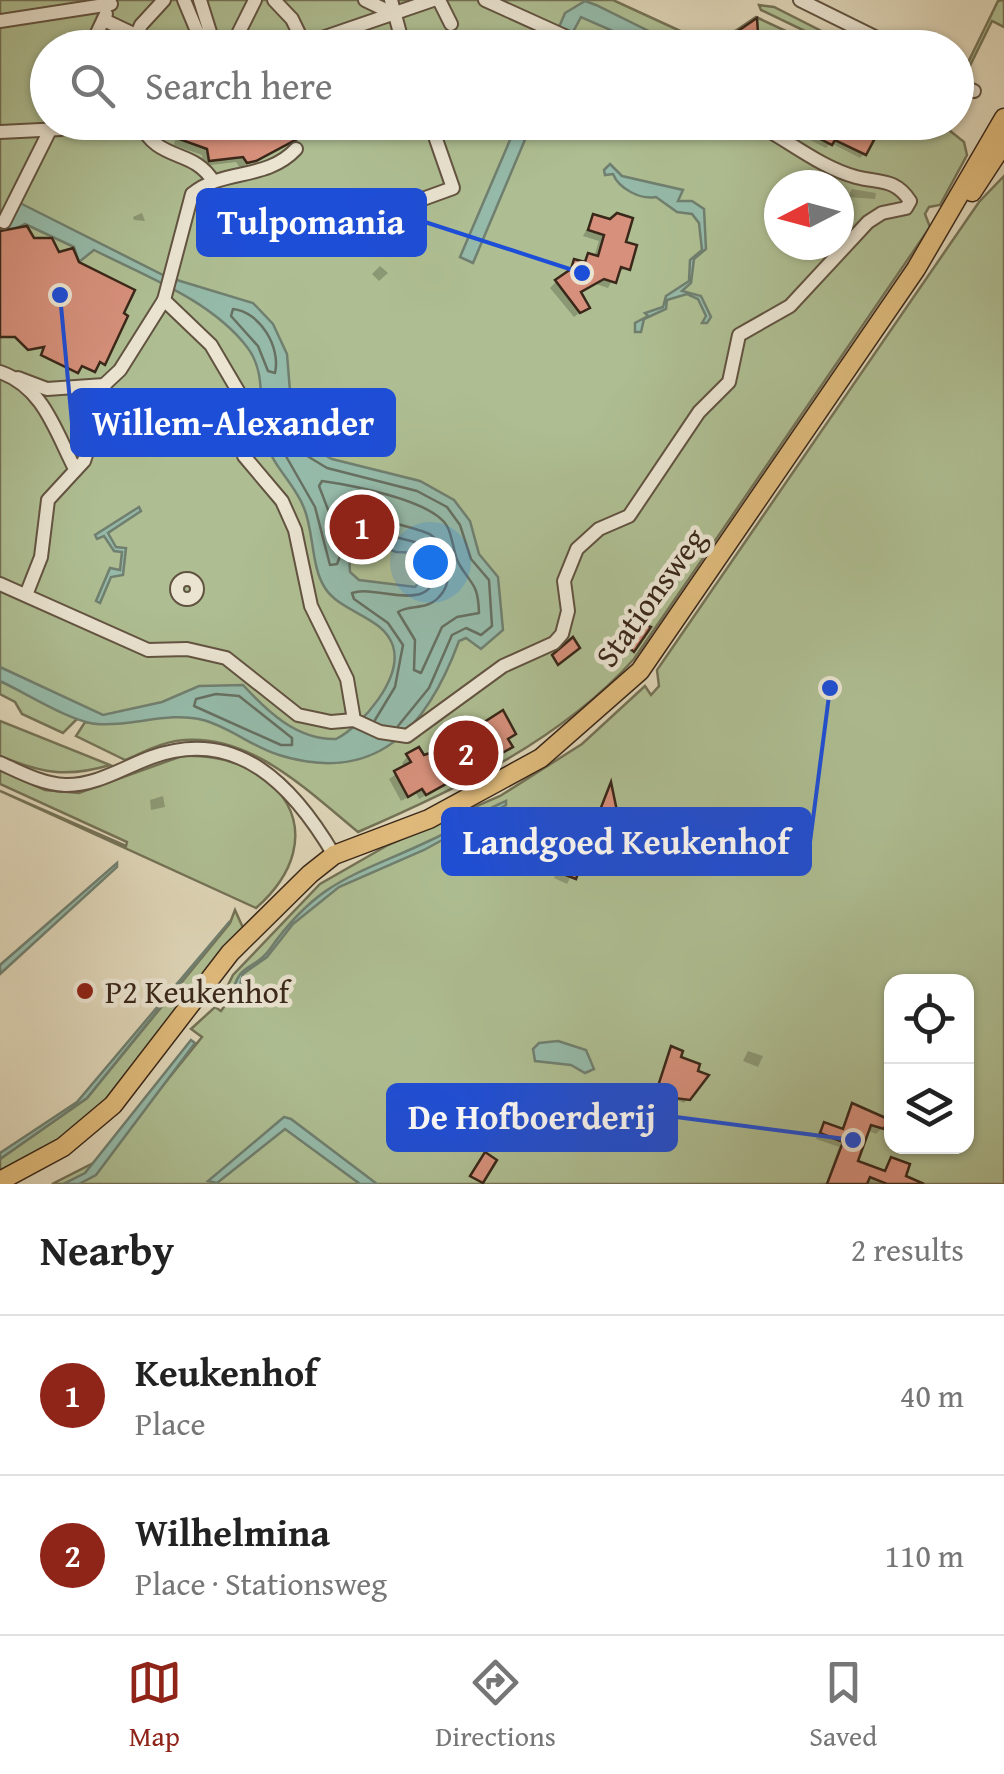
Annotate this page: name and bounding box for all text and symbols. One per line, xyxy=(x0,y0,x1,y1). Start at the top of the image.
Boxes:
search box xyxy=(30,30,974,140)
text: Search here xyxy=(145,57,333,113)
icon: search xyxy=(65,58,120,113)
north arrow xyxy=(764,170,854,260)
callout: Tulpomania xyxy=(198,190,425,255)
text: Tulpomania xyxy=(217,196,405,247)
callout: Willem-Alexander xyxy=(72,390,394,455)
text: Willem-Alexander xyxy=(92,397,374,448)
pin: 1 xyxy=(330,490,394,564)
street label: Stationsweg xyxy=(583,517,717,676)
your location xyxy=(405,537,456,588)
pin: 2 xyxy=(434,716,498,790)
callout: Landgoed Keukenhof xyxy=(443,809,810,874)
text: Landgoed Keukenhof xyxy=(463,816,793,867)
place label: P2 Keukenhof xyxy=(105,968,293,1015)
map controls xyxy=(884,974,974,1154)
button: locate xyxy=(884,974,974,1064)
marker: P2 Keukenhof xyxy=(74,980,96,1002)
button: layers xyxy=(884,1064,974,1154)
callout: De Hofboerderij xyxy=(388,1085,676,1150)
text: De Hofboerderij xyxy=(408,1091,656,1142)
text: Nearby xyxy=(40,1219,174,1280)
text: 2 results xyxy=(851,1226,964,1273)
text: Keukenhof xyxy=(135,1344,317,1400)
text: 1 xyxy=(64,1372,81,1419)
text: 40 m xyxy=(900,1372,964,1419)
text: Place xyxy=(135,1400,206,1447)
text: Wilhelmina xyxy=(135,1504,330,1560)
text: 2 xyxy=(64,1532,81,1579)
text: 110 m xyxy=(885,1532,964,1579)
text: Place · Stationsweg xyxy=(135,1560,387,1607)
tab: Map xyxy=(127,1655,182,1756)
tab: Directions xyxy=(435,1655,556,1756)
tab: Saved xyxy=(809,1655,877,1756)

